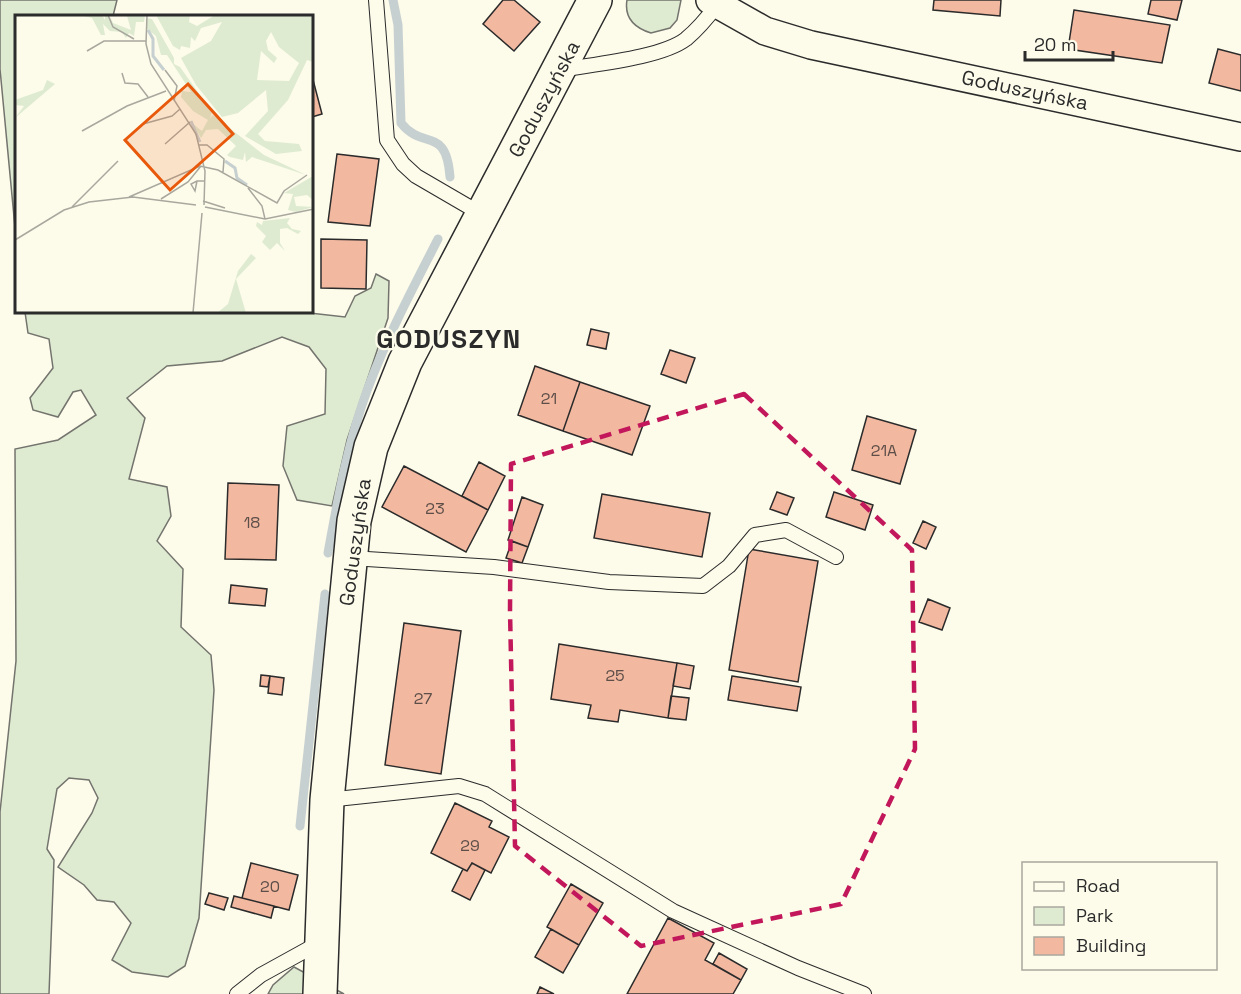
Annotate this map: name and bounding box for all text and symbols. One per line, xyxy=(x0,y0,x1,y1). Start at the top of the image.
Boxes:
inset map xyxy=(15,15,314,314)
scale bar xyxy=(1025,24,1114,62)
text: 20 m xyxy=(1034,33,1077,56)
street label: Goduszyńska xyxy=(502,36,586,162)
street label: Goduszyńska xyxy=(959,64,1091,116)
district label: GODUSZYN xyxy=(376,322,522,356)
house number: 21 xyxy=(541,388,557,409)
house number: 21A xyxy=(871,440,897,461)
street label: Goduszyńska xyxy=(333,476,377,608)
house number: 23 xyxy=(425,498,445,519)
house number: 18 xyxy=(244,512,260,533)
house number: 25 xyxy=(605,665,625,686)
house number: 27 xyxy=(414,688,432,709)
house number: 29 xyxy=(460,835,480,856)
legend xyxy=(1022,862,1217,970)
text: Road xyxy=(1076,874,1120,897)
house number: 20 xyxy=(260,876,280,897)
text: Park xyxy=(1076,904,1114,927)
text: Building xyxy=(1076,934,1146,957)

